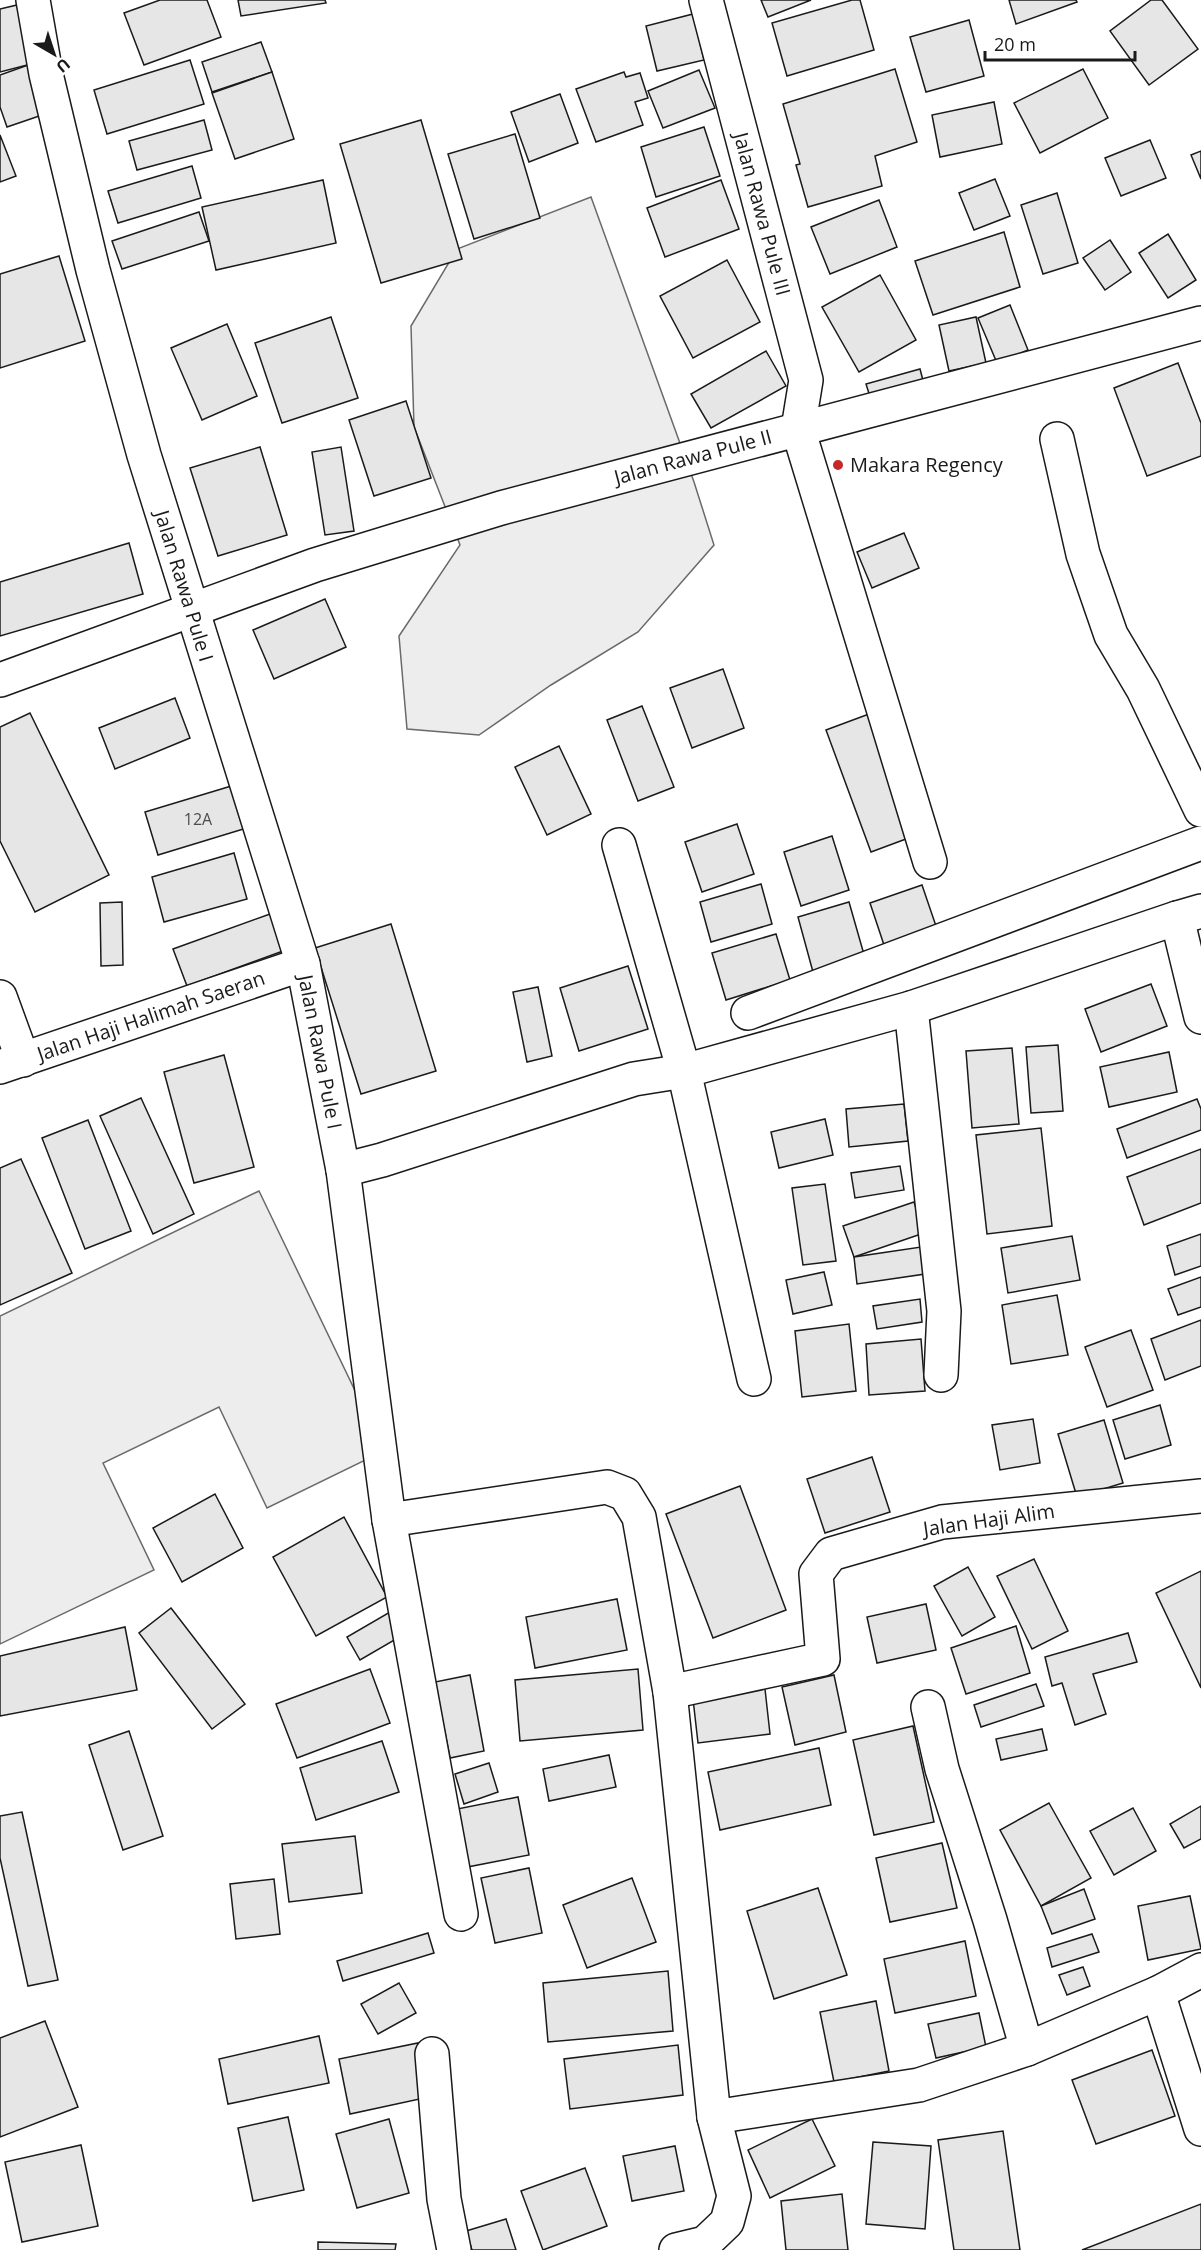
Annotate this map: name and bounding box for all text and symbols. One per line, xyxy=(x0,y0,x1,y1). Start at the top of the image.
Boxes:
north arrow xyxy=(24,24,84,84)
scale bar xyxy=(985,24,1135,62)
text: 20 m xyxy=(994,32,1036,56)
text: U xyxy=(52,53,75,78)
street label: Jalan Rawa Pule III xyxy=(727,127,797,298)
street label: Jalan Rawa Pule II xyxy=(609,422,775,491)
place label: Makara Regency xyxy=(850,451,1004,478)
marker: Makara Regency xyxy=(831,458,845,472)
street label: Jalan Rawa Pule I xyxy=(148,505,220,665)
house number: 12A xyxy=(184,808,213,830)
street label: Jalan Haji Halimah Saeran xyxy=(31,964,268,1068)
street label: Jalan Rawa Pule I xyxy=(292,970,349,1131)
street label: Jalan Haji Alim xyxy=(919,1497,1056,1542)

